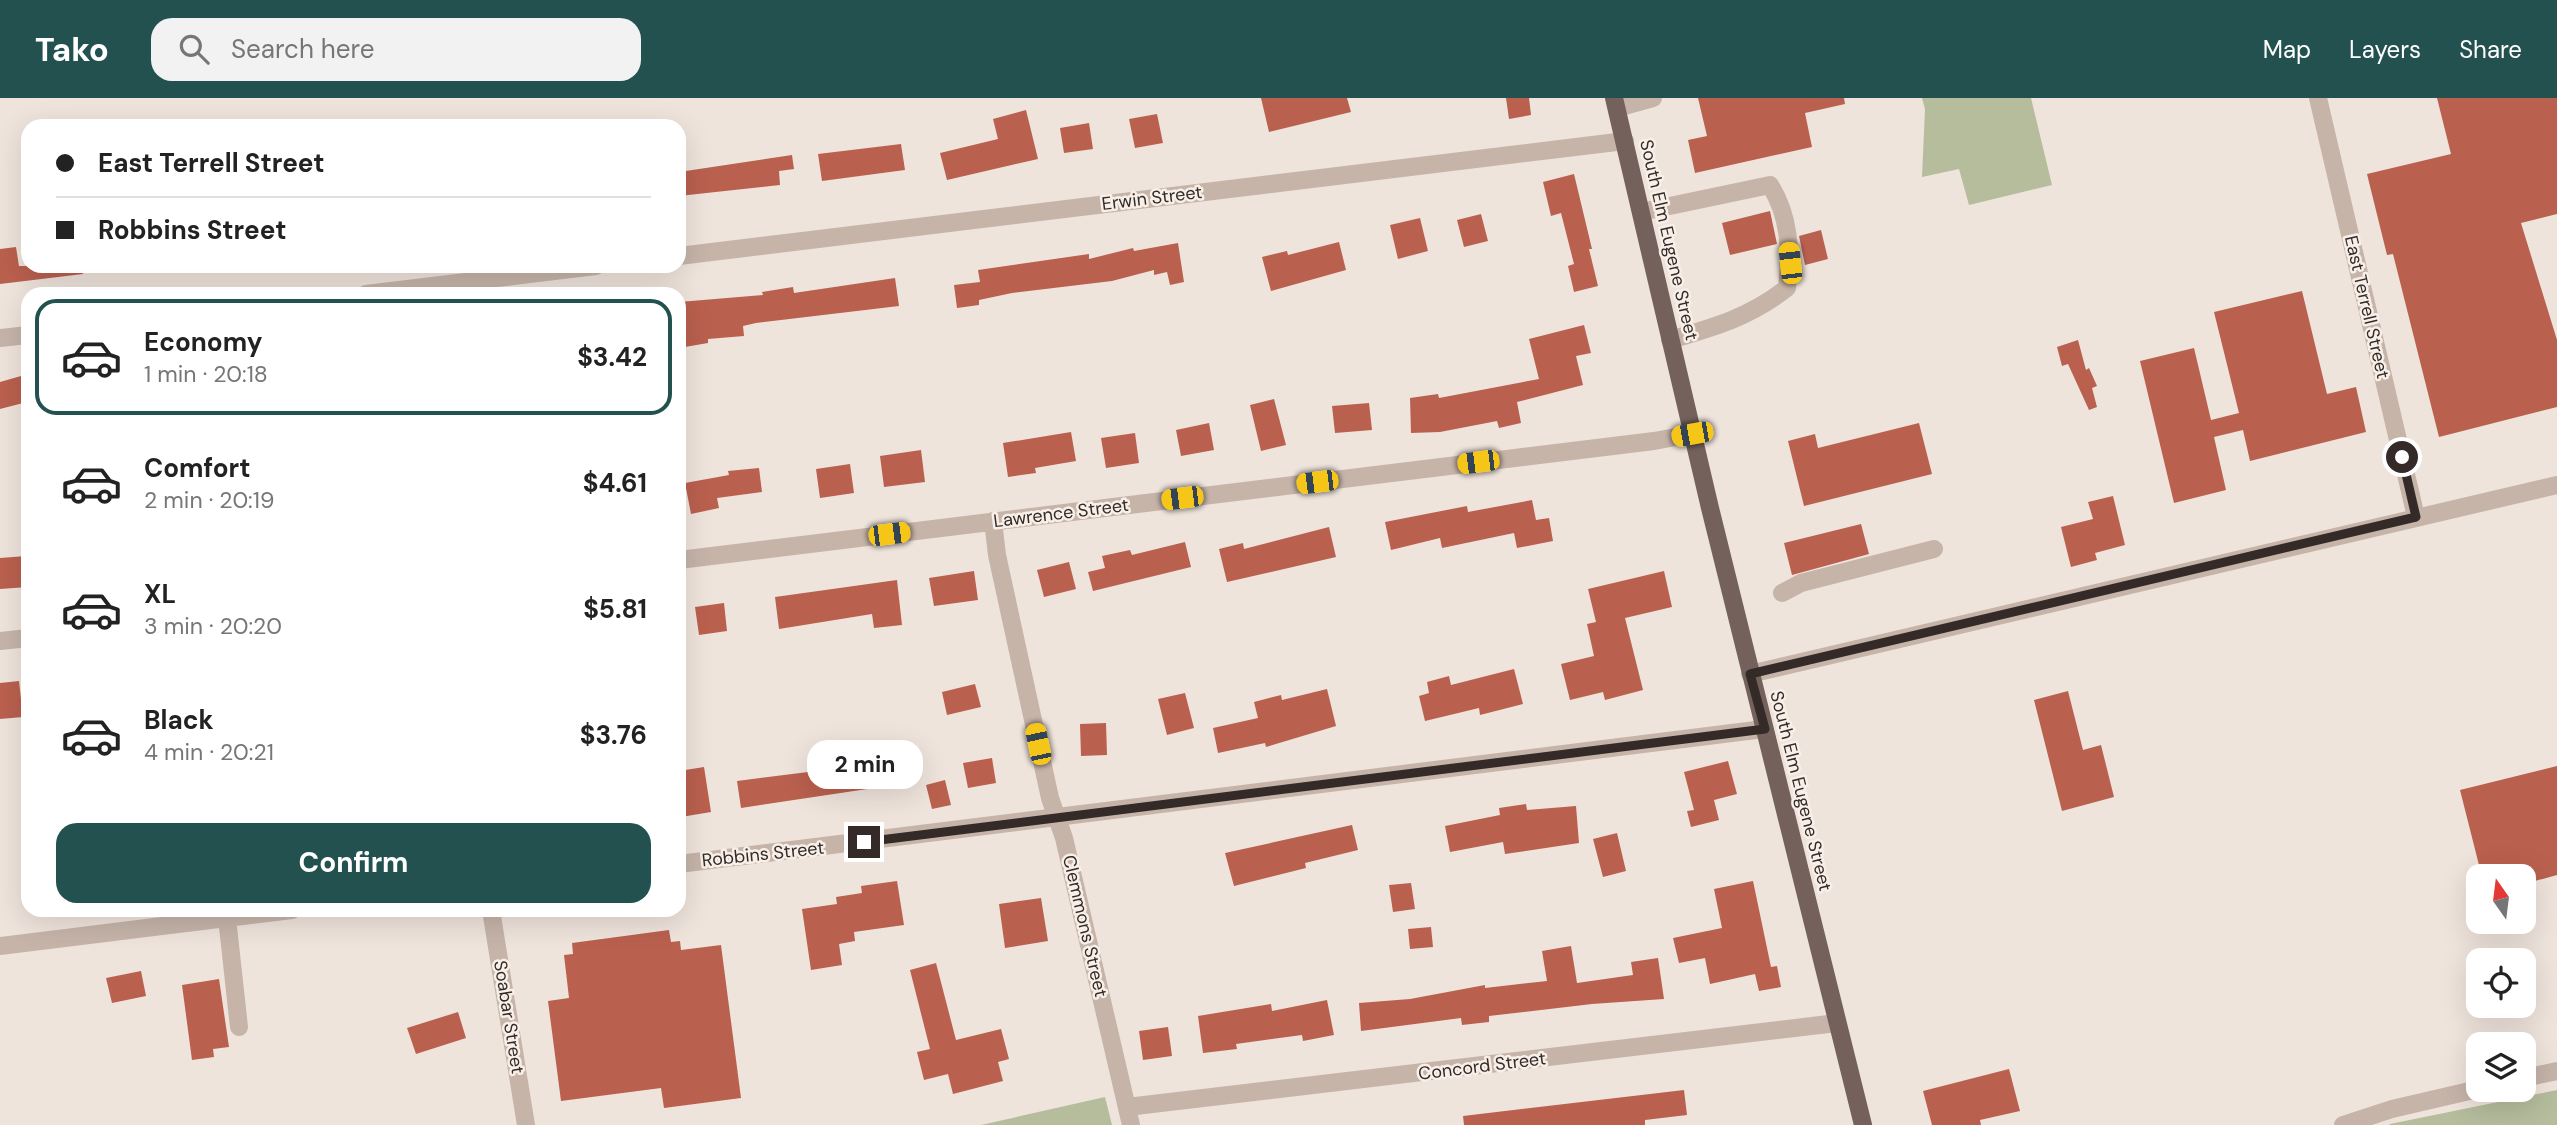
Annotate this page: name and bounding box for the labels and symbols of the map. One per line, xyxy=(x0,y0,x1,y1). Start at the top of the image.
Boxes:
street label: South Elm Eugene Street xyxy=(1634,137,1704,343)
street label: Erwin Street xyxy=(1100,180,1204,216)
street label: East Terrell Street xyxy=(2339,233,2395,381)
car xyxy=(1778,241,1803,285)
car xyxy=(1670,420,1715,448)
route start xyxy=(2386,441,2418,473)
car xyxy=(1456,449,1501,475)
car xyxy=(1295,469,1340,495)
car xyxy=(1160,485,1205,511)
street label: Lawrence Street xyxy=(992,493,1130,533)
car xyxy=(867,521,912,547)
street label: South Elm Eugene Street xyxy=(1765,688,1837,894)
car xyxy=(1024,721,1053,767)
callout: 2 min xyxy=(806,740,922,790)
route end xyxy=(848,826,880,858)
street label: Robbins Street xyxy=(701,836,825,872)
street label: Clemmons Street xyxy=(1057,853,1113,999)
north arrow xyxy=(2466,864,2536,934)
street label: Soabar Street xyxy=(488,959,530,1075)
street label: Concord Street xyxy=(1417,1046,1547,1086)

